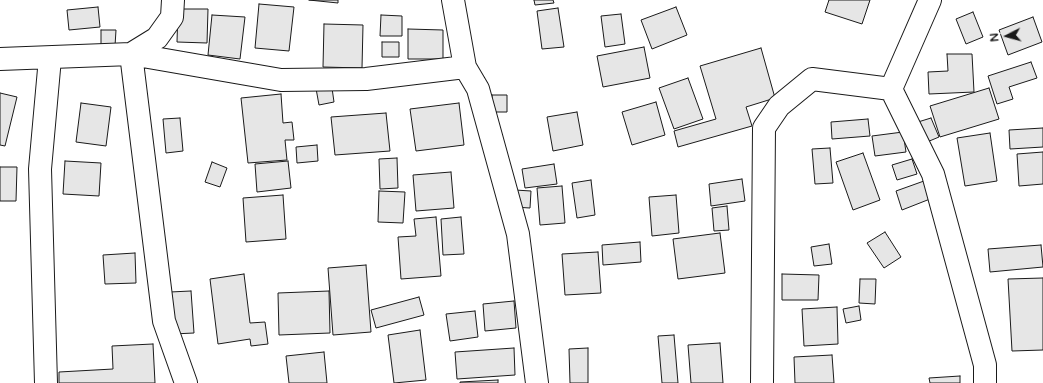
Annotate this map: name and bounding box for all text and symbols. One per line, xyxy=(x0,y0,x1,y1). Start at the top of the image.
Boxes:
north arrow xyxy=(987,16,1027,56)
text: N xyxy=(988,32,1001,42)

